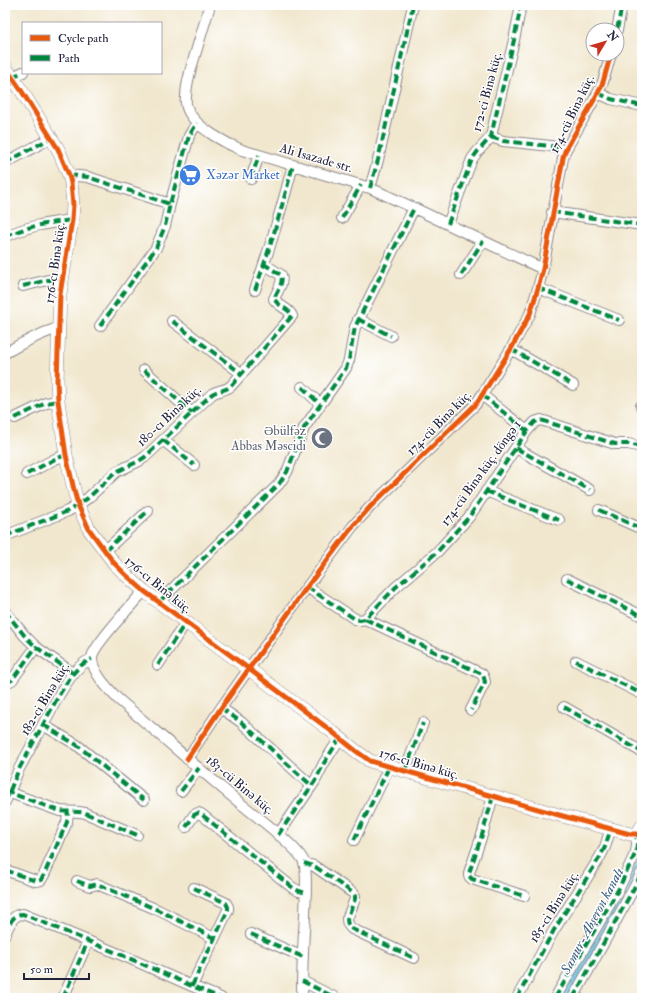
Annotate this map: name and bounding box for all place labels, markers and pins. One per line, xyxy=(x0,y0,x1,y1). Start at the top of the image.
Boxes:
supermarket icon: Xəzər Market xyxy=(177,162,203,188)
place label: Xəzər Market xyxy=(206,167,280,183)
place label: Əbülfəz Abbas Məscidi xyxy=(230,423,307,454)
mosque icon: Əbülfəz Abbas Məscidi xyxy=(309,425,335,451)

